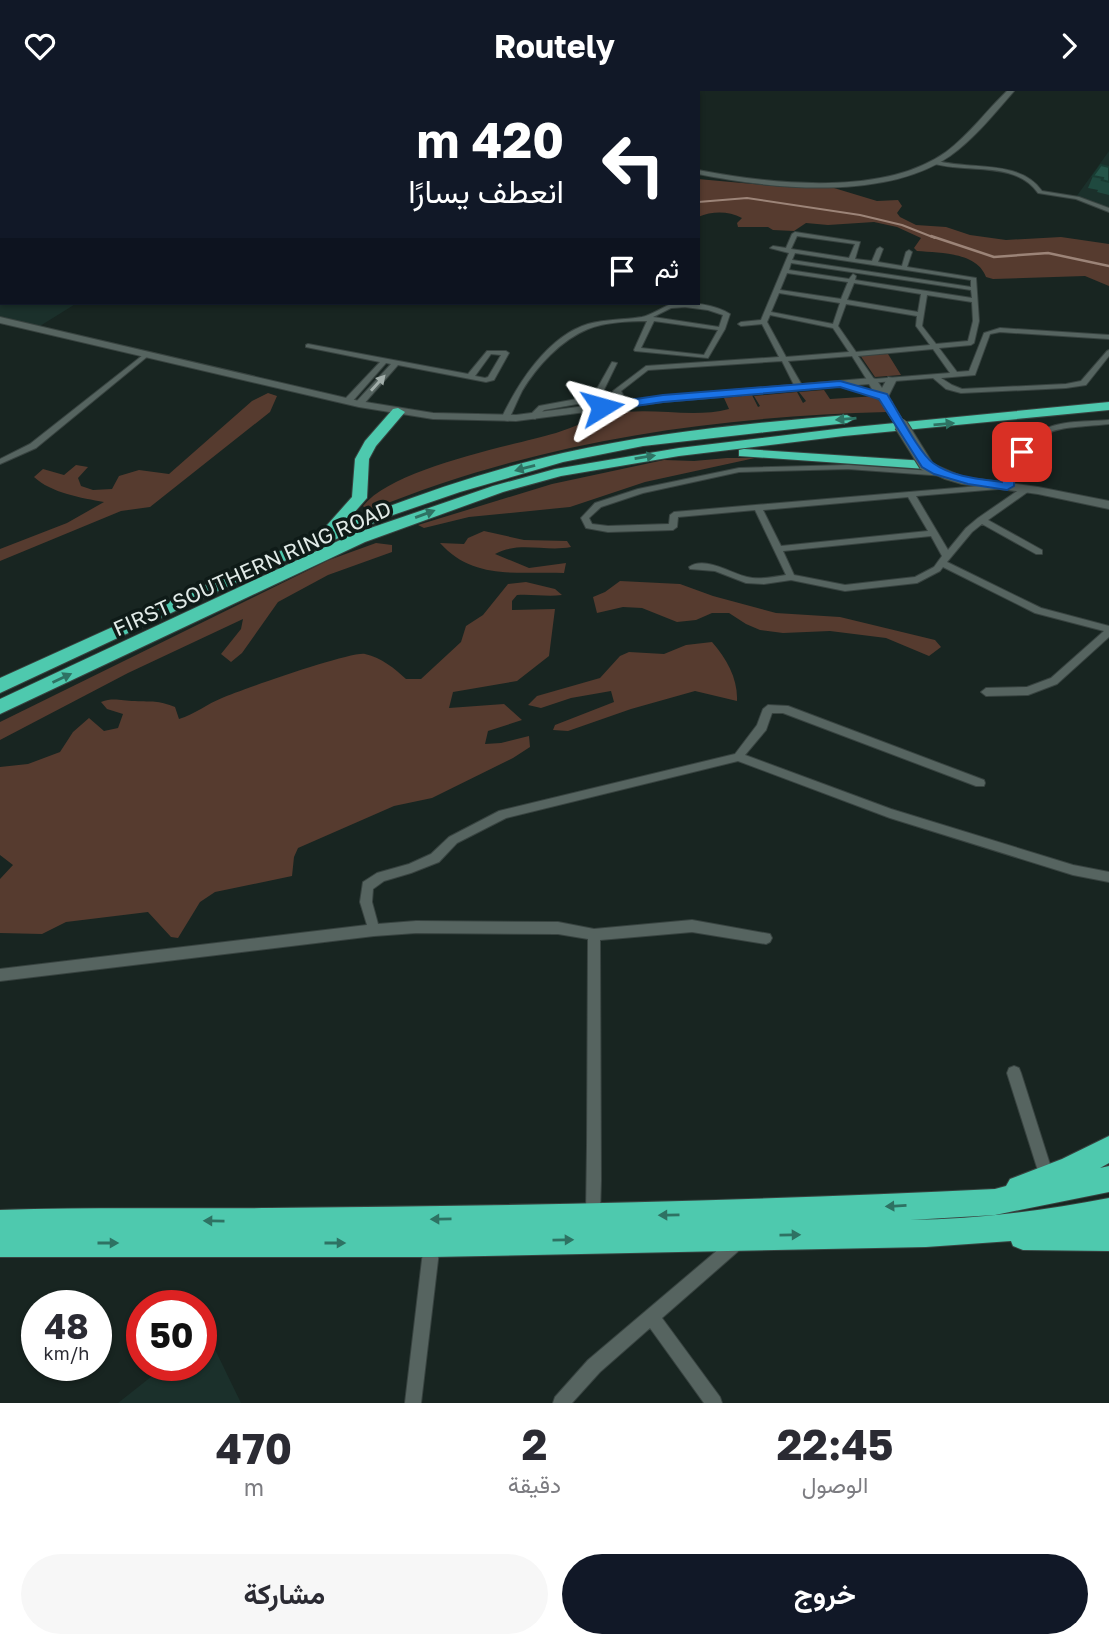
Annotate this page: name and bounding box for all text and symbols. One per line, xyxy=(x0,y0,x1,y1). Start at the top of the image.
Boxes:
icon: heart xyxy=(21,27,59,65)
text: Routely xyxy=(494,27,615,65)
icon: forward xyxy=(1050,27,1088,65)
text: 420 m xyxy=(416,110,564,169)
icon: left xyxy=(588,119,679,210)
text: انعطف يسارًا xyxy=(408,172,564,210)
icon: arrive xyxy=(603,252,641,290)
text: ثم xyxy=(655,253,679,284)
position arrow xyxy=(565,370,639,444)
one-way arrow xyxy=(370,374,386,392)
one-way arrow xyxy=(835,414,857,425)
one-way arrow xyxy=(933,418,955,429)
pin xyxy=(992,422,1052,482)
icon: arrive xyxy=(1003,433,1041,471)
one-way arrow xyxy=(634,451,656,462)
one-way arrow xyxy=(514,463,536,474)
street label: FIRST SOUTHERN RING ROAD xyxy=(109,495,395,641)
one-way arrow xyxy=(415,508,436,519)
one-way arrow xyxy=(52,673,72,684)
one-way arrow xyxy=(885,1201,907,1212)
one-way arrow xyxy=(657,1209,679,1220)
one-way arrow xyxy=(430,1213,452,1224)
one-way arrow xyxy=(202,1216,224,1227)
one-way arrow xyxy=(779,1229,801,1241)
one-way arrow xyxy=(552,1234,574,1246)
one-way arrow xyxy=(97,1237,119,1249)
one-way arrow xyxy=(324,1237,346,1249)
speed limit sign: 50 xyxy=(126,1290,217,1381)
text: 48 xyxy=(44,1305,89,1347)
text: km/h xyxy=(44,1342,89,1364)
text: 2 xyxy=(522,1419,547,1469)
text: 22:45 xyxy=(777,1419,893,1469)
text: 470 xyxy=(216,1423,292,1473)
text: دقيقة xyxy=(508,1470,561,1498)
text: الوصول xyxy=(802,1470,868,1498)
text: m xyxy=(244,1473,264,1501)
button: مشاركة xyxy=(21,1554,548,1634)
button: خروج xyxy=(562,1554,1088,1634)

